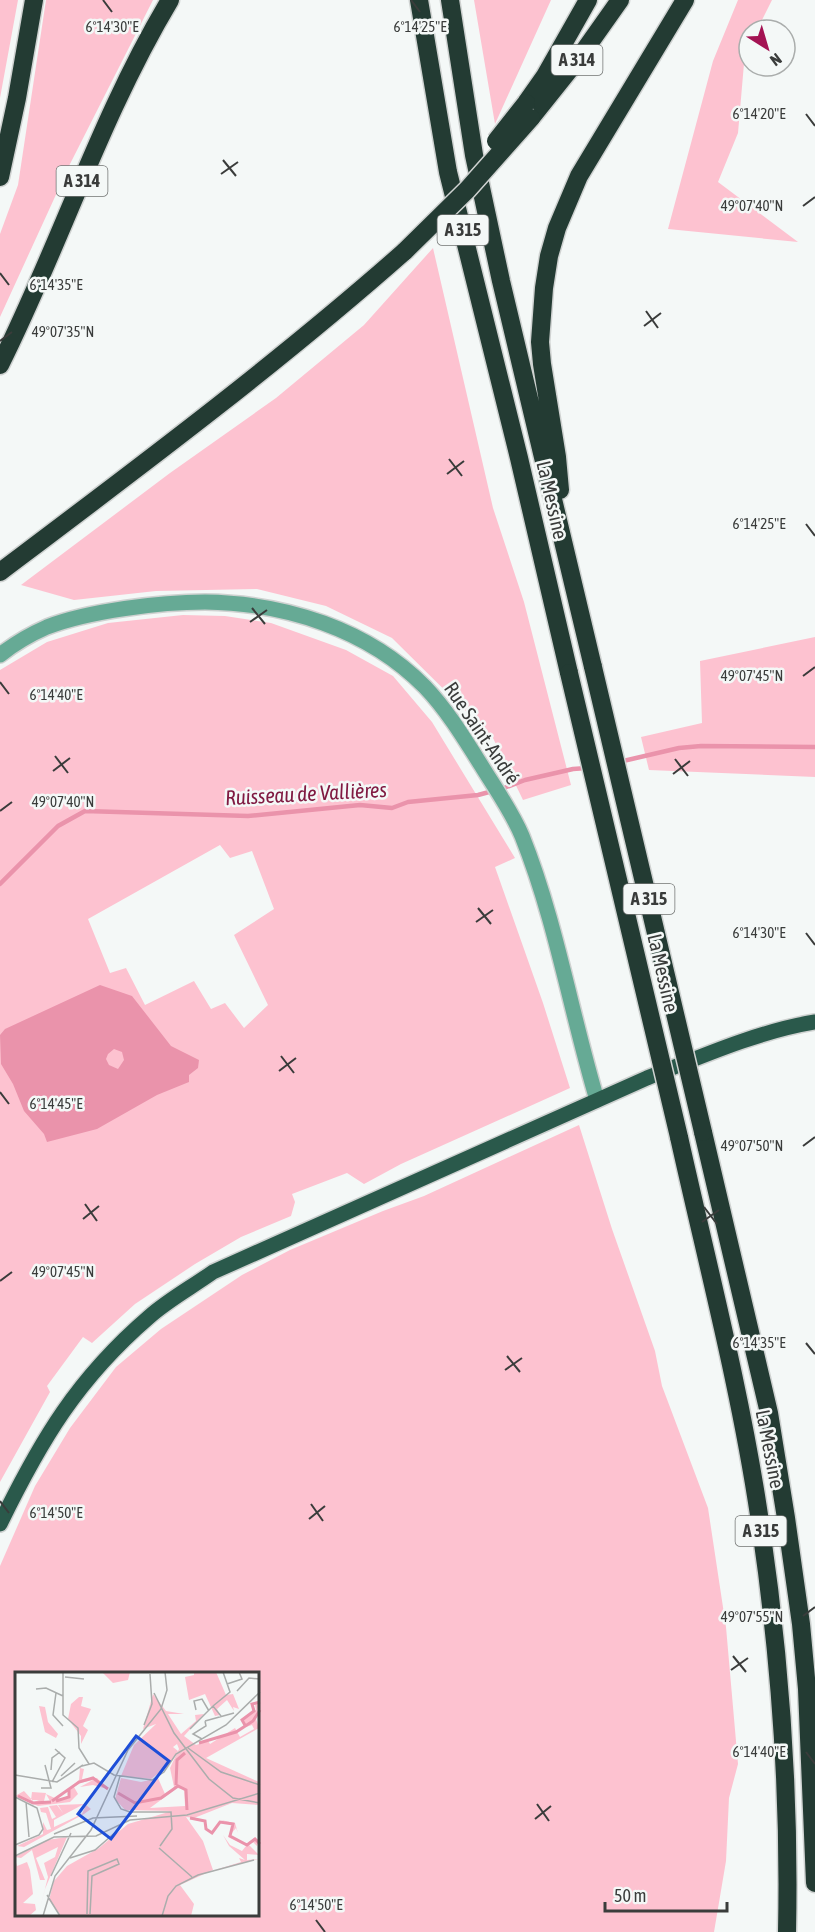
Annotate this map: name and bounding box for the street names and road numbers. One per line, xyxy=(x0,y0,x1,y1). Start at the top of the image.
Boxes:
road number: A 314 xyxy=(552,45,602,75)
road number: A 314 xyxy=(56,166,107,196)
road number: A 315 xyxy=(438,215,488,245)
street label: La Messine xyxy=(532,458,573,541)
street label: Rue Saint-André xyxy=(440,677,525,788)
road number: A 315 xyxy=(624,884,674,914)
street label: La Messine xyxy=(643,931,684,1014)
street label: La Messine xyxy=(752,1408,789,1490)
road number: A 315 xyxy=(736,1516,786,1546)

